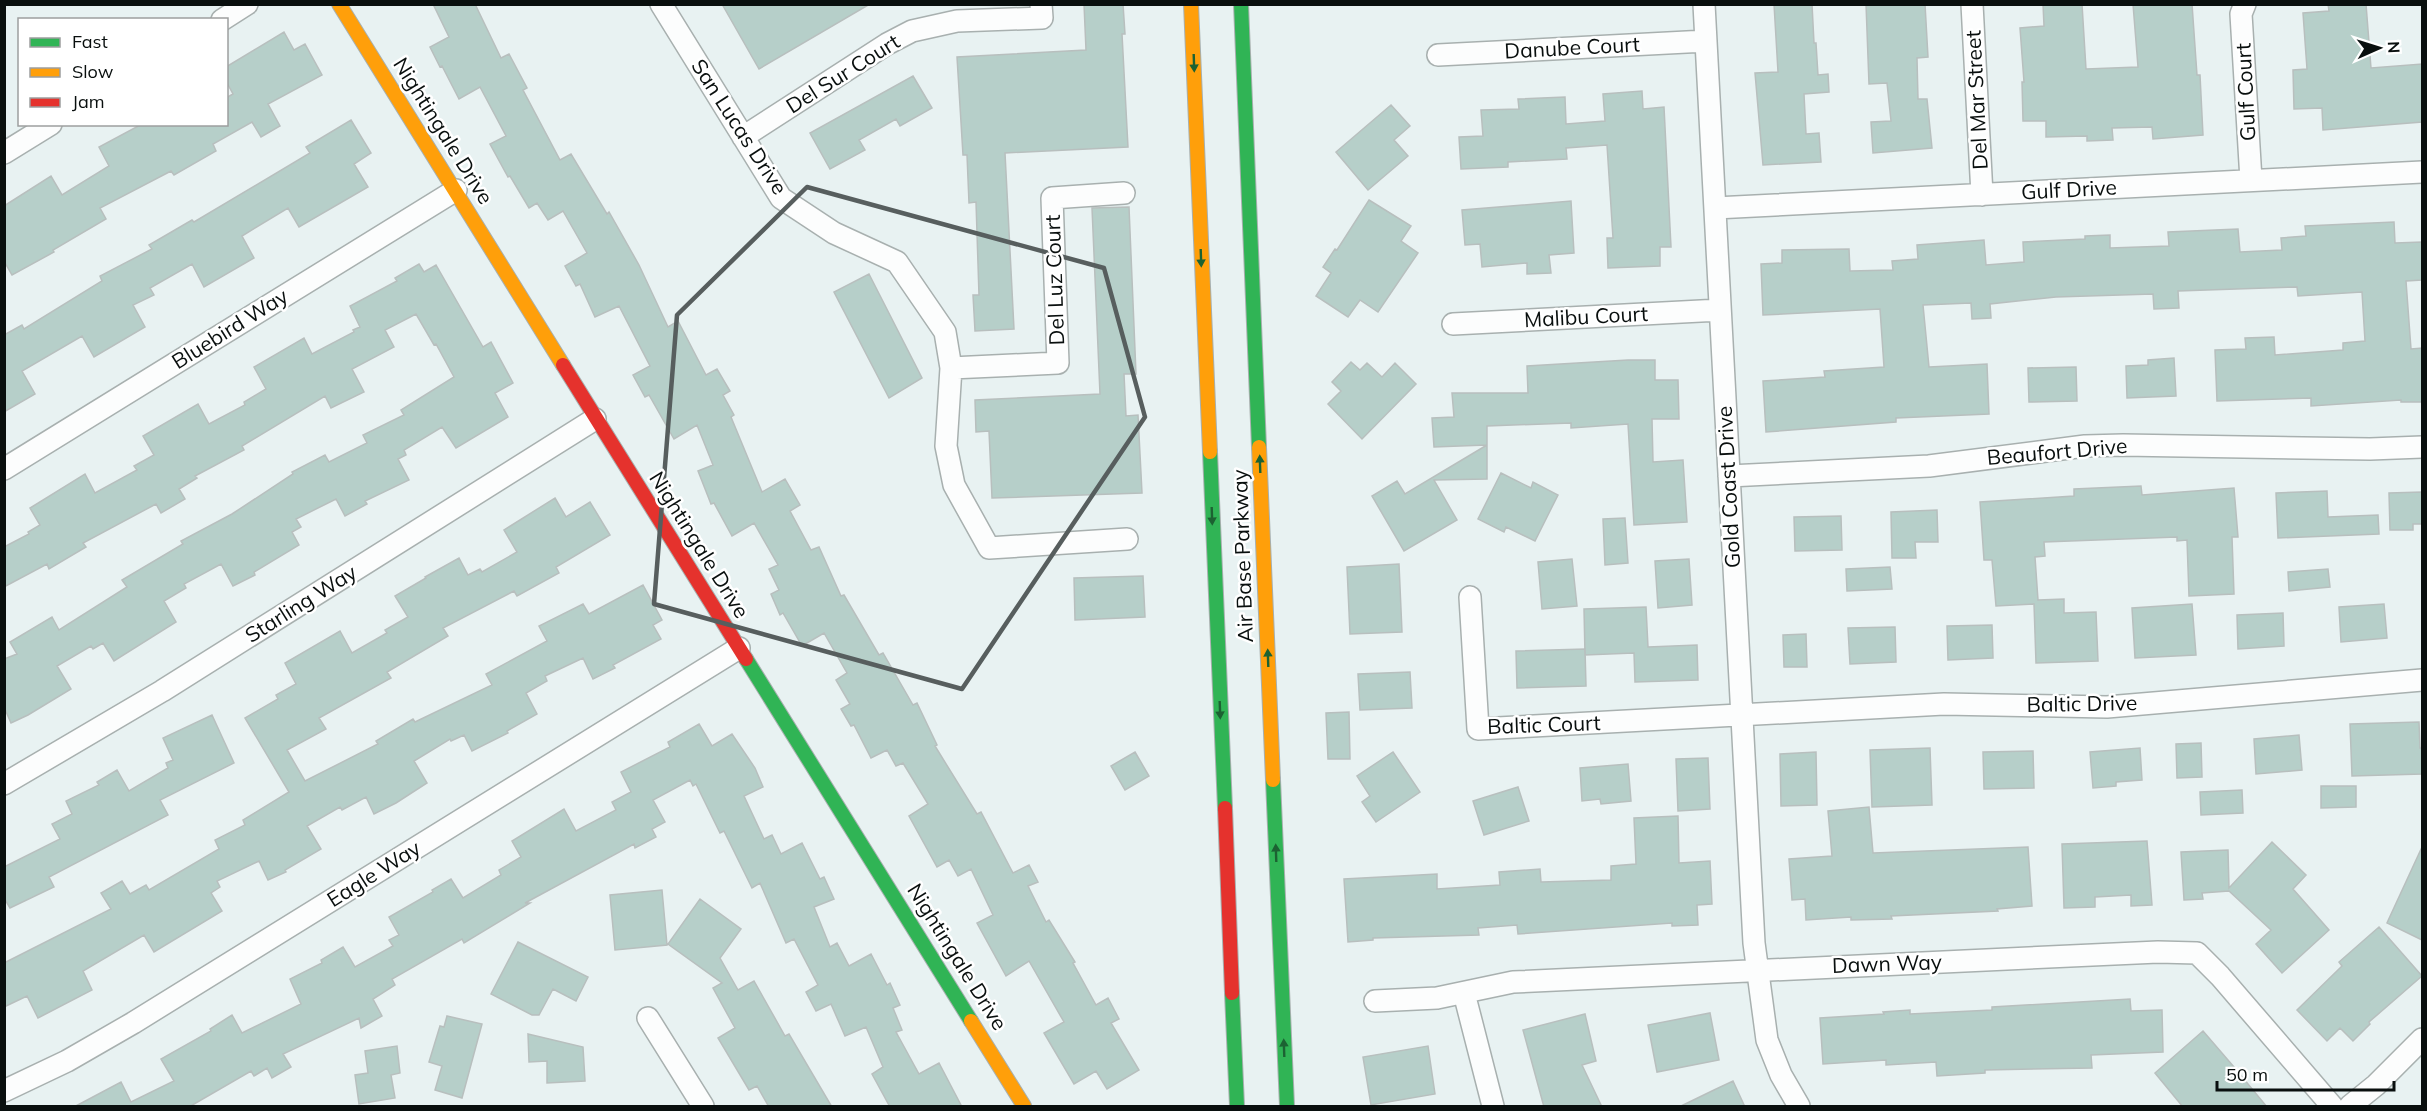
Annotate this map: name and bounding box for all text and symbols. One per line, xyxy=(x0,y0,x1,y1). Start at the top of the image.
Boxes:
legend xyxy=(18,18,228,126)
north arrow xyxy=(2349,18,2409,78)
street label: Del Sur Court xyxy=(781,28,904,118)
text: Fast xyxy=(72,30,108,53)
street label: Danube Court xyxy=(1504,30,1640,64)
street label: Del Mar Street xyxy=(1959,30,1993,170)
text: N xyxy=(2384,41,2404,54)
street label: Gulf Court xyxy=(2229,42,2261,142)
street label: Nightingale Drive xyxy=(388,52,499,209)
one-way arrow xyxy=(1189,53,1198,72)
street label: San Lucas Drive xyxy=(686,54,793,199)
text: Slow xyxy=(72,60,114,83)
text: Jam xyxy=(72,90,105,113)
street label: Gulf Drive xyxy=(2020,174,2117,204)
street label: Del Luz Court xyxy=(1039,214,1069,346)
one-way arrow xyxy=(1197,248,1206,267)
street label: Bluebird Way xyxy=(167,282,292,374)
street label: Malibu Court xyxy=(1523,300,1649,332)
street label: Gold Coast Drive xyxy=(1711,405,1745,569)
street label: Beaufort Drive xyxy=(1986,432,2128,470)
one-way arrow xyxy=(1256,454,1265,473)
street label: Nightingale Drive xyxy=(644,466,755,623)
street label: Air Base Parkway xyxy=(1226,469,1258,643)
one-way arrow xyxy=(1207,506,1217,525)
street label: Starling Way xyxy=(240,559,361,648)
one-way arrow xyxy=(1264,649,1273,668)
street label: Baltic Drive xyxy=(2026,689,2138,717)
one-way arrow xyxy=(1216,701,1225,720)
street label: Baltic Court xyxy=(1487,709,1601,739)
street label: Eagle Way xyxy=(322,834,425,912)
one-way arrow xyxy=(1272,844,1281,863)
street label: Nightingale Drive xyxy=(902,878,1013,1035)
street label: Dawn Way xyxy=(1832,948,1942,978)
one-way arrow xyxy=(1280,1039,1289,1058)
scale bar xyxy=(2217,1054,2394,1092)
text: 50 m xyxy=(2226,1063,2268,1086)

